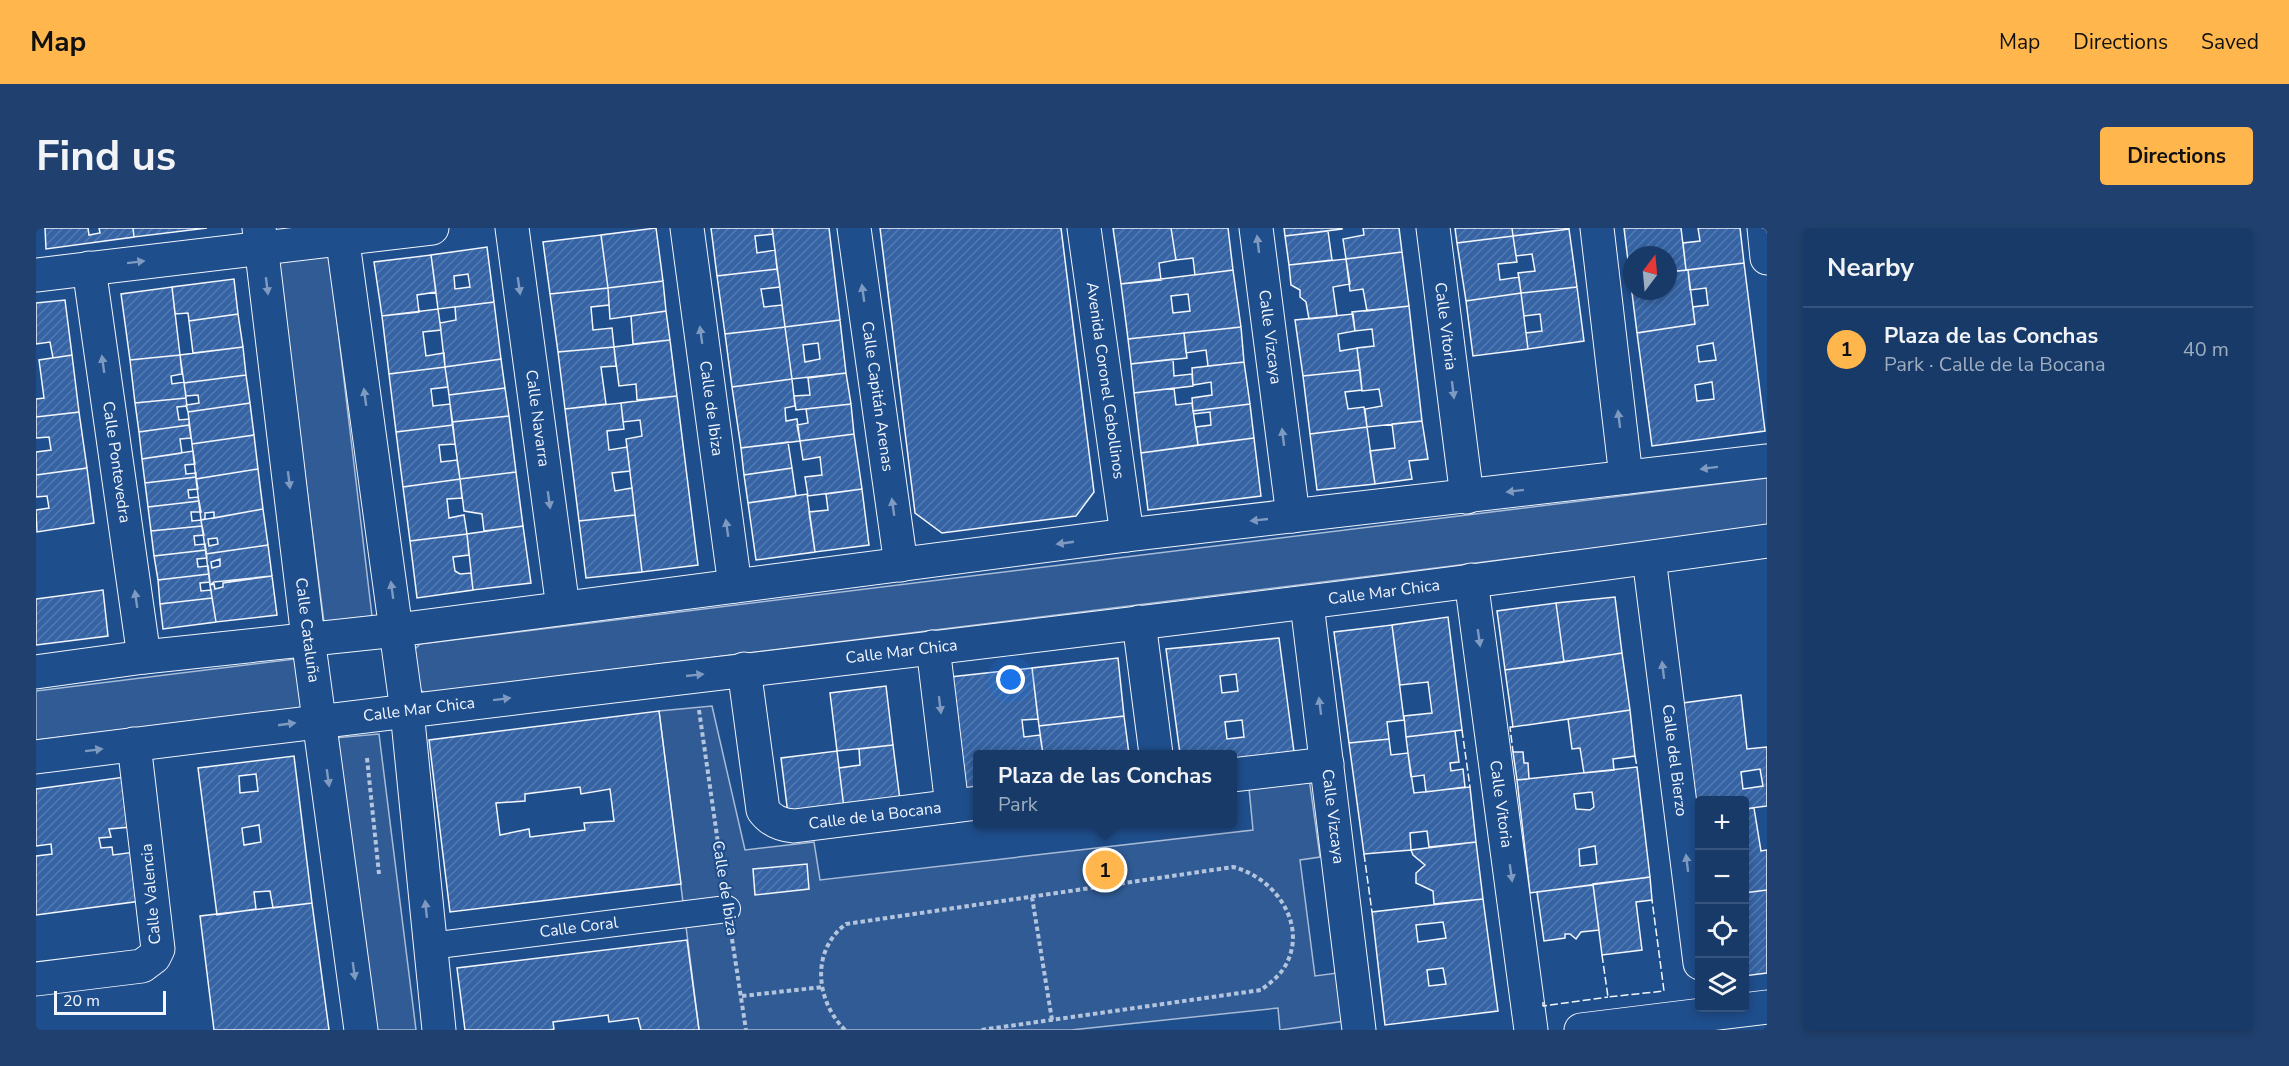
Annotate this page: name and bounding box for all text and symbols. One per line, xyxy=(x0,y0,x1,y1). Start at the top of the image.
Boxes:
text: Map xyxy=(30,23,86,61)
text: Map xyxy=(1999,28,2040,56)
text: Directions xyxy=(2073,28,2168,56)
text: Saved xyxy=(2201,28,2259,56)
button: Directions xyxy=(2100,127,2253,185)
text: Find us xyxy=(36,128,176,185)
one-way arrow xyxy=(1253,234,1263,253)
north arrow xyxy=(1623,246,1677,300)
text: Nearby xyxy=(1827,250,1914,285)
one-way arrow xyxy=(126,258,145,267)
one-way arrow xyxy=(262,277,272,296)
one-way arrow xyxy=(515,277,524,296)
street label: Avenida Coronel Cebollinos xyxy=(1081,281,1130,480)
street label: Calle Vitoria xyxy=(1429,281,1462,371)
one-way arrow xyxy=(859,283,868,302)
street label: Calle Vizcaya xyxy=(1253,288,1287,386)
street label: Calle Capitán Arenas xyxy=(856,320,899,473)
text: Plaza de las Conchas xyxy=(1884,321,2098,351)
one-way arrow xyxy=(696,326,706,345)
text: 1 xyxy=(1841,336,1853,363)
text: 40 m xyxy=(2183,336,2229,363)
text: Park · Calle de la Bocana xyxy=(1884,351,2106,378)
one-way arrow xyxy=(98,354,107,373)
street label: Calle de Ibiza xyxy=(694,359,728,457)
street label: Calle Navarra xyxy=(520,368,555,468)
one-way arrow xyxy=(1449,381,1458,400)
one-way arrow xyxy=(360,387,369,406)
street label: Calle Pontevedra xyxy=(97,400,136,524)
one-way arrow xyxy=(1615,409,1624,428)
one-way arrow xyxy=(1278,428,1288,447)
one-way arrow xyxy=(1699,463,1718,473)
one-way arrow xyxy=(285,470,294,489)
one-way arrow xyxy=(1506,486,1525,495)
one-way arrow xyxy=(544,491,553,510)
one-way arrow xyxy=(888,497,897,516)
one-way arrow xyxy=(1249,515,1268,525)
one-way arrow xyxy=(723,519,732,538)
one-way arrow xyxy=(1056,538,1075,548)
street label: Calle Mar Chica xyxy=(1327,574,1441,610)
street label: Calle Cataluña xyxy=(290,576,325,684)
one-way arrow xyxy=(387,580,396,599)
one-way arrow xyxy=(131,589,141,608)
one-way arrow xyxy=(1475,629,1484,648)
street label: Calle Mar Chica xyxy=(844,634,959,669)
one-way arrow xyxy=(1658,660,1667,679)
your location xyxy=(996,665,1025,694)
one-way arrow xyxy=(686,670,705,679)
street label: Calle Mar Chica xyxy=(362,692,476,727)
one-way arrow xyxy=(492,694,511,703)
one-way arrow xyxy=(935,696,945,715)
one-way arrow xyxy=(1315,696,1324,715)
street label: Calle del Bierzo xyxy=(1657,703,1692,818)
one-way arrow xyxy=(278,720,297,729)
one-way arrow xyxy=(85,745,104,754)
popup xyxy=(973,750,1237,828)
street label: Calle Vitoria xyxy=(1484,759,1518,849)
text: Plaza de las Conchas xyxy=(998,761,1212,791)
one-way arrow xyxy=(323,768,333,787)
street label: Calle Vizcaya xyxy=(1316,768,1350,865)
text: Park xyxy=(998,791,1038,818)
map controls xyxy=(1695,796,1749,1012)
button: + xyxy=(1695,796,1749,850)
street label: Calle de la Bocana xyxy=(807,797,943,835)
street label: Calle de Ibiza xyxy=(707,839,743,937)
street label: Calle Valencia xyxy=(136,843,166,945)
pin: 1 xyxy=(1086,848,1124,892)
button: − xyxy=(1695,850,1749,904)
one-way arrow xyxy=(1682,853,1692,872)
one-way arrow xyxy=(1506,864,1515,883)
one-way arrow xyxy=(421,900,431,919)
button: locate xyxy=(1695,904,1749,958)
street label: Calle Coral xyxy=(538,912,620,943)
button: layers xyxy=(1695,958,1749,1012)
one-way arrow xyxy=(349,962,358,981)
scale bar xyxy=(54,988,166,1016)
text: 20 m xyxy=(63,990,100,1012)

